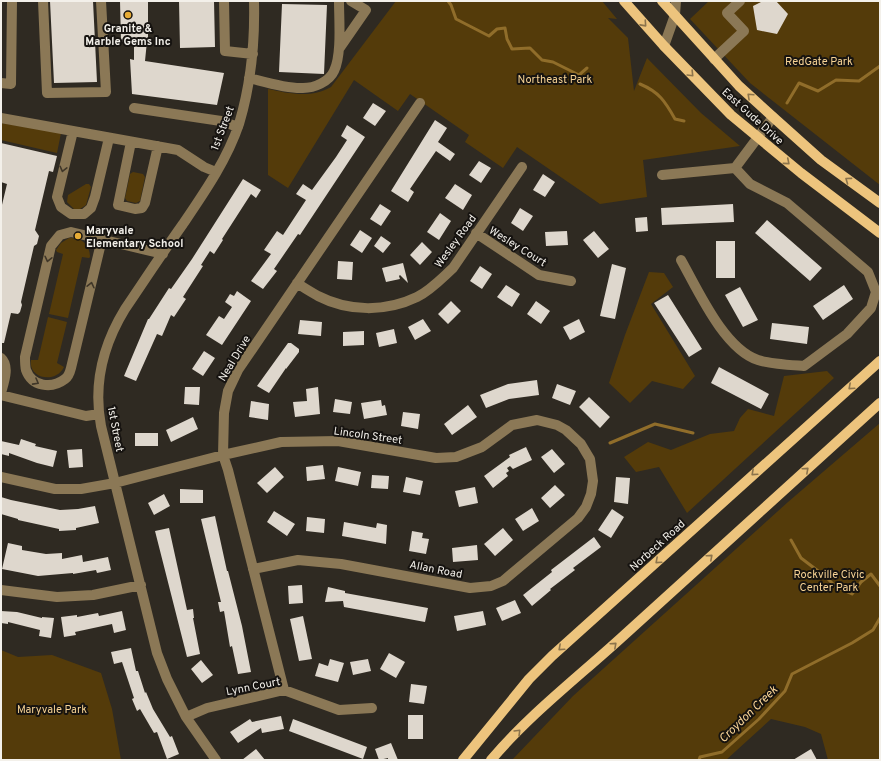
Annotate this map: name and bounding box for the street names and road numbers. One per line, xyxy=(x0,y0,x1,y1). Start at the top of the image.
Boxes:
street label: East Gude Drive xyxy=(718,85,786,148)
street label: 1st Street xyxy=(208,104,238,152)
street label: Wesley Road xyxy=(432,212,480,271)
street label: Wesley Court xyxy=(486,224,549,270)
street label: Neal Drive xyxy=(216,333,254,384)
street label: 1st Street xyxy=(104,405,126,453)
street label: Lincoln Street xyxy=(333,424,403,448)
street label: Norbeck Road xyxy=(627,517,688,574)
street label: Allan Road xyxy=(408,558,463,582)
street label: Lynn Court xyxy=(225,675,281,699)

